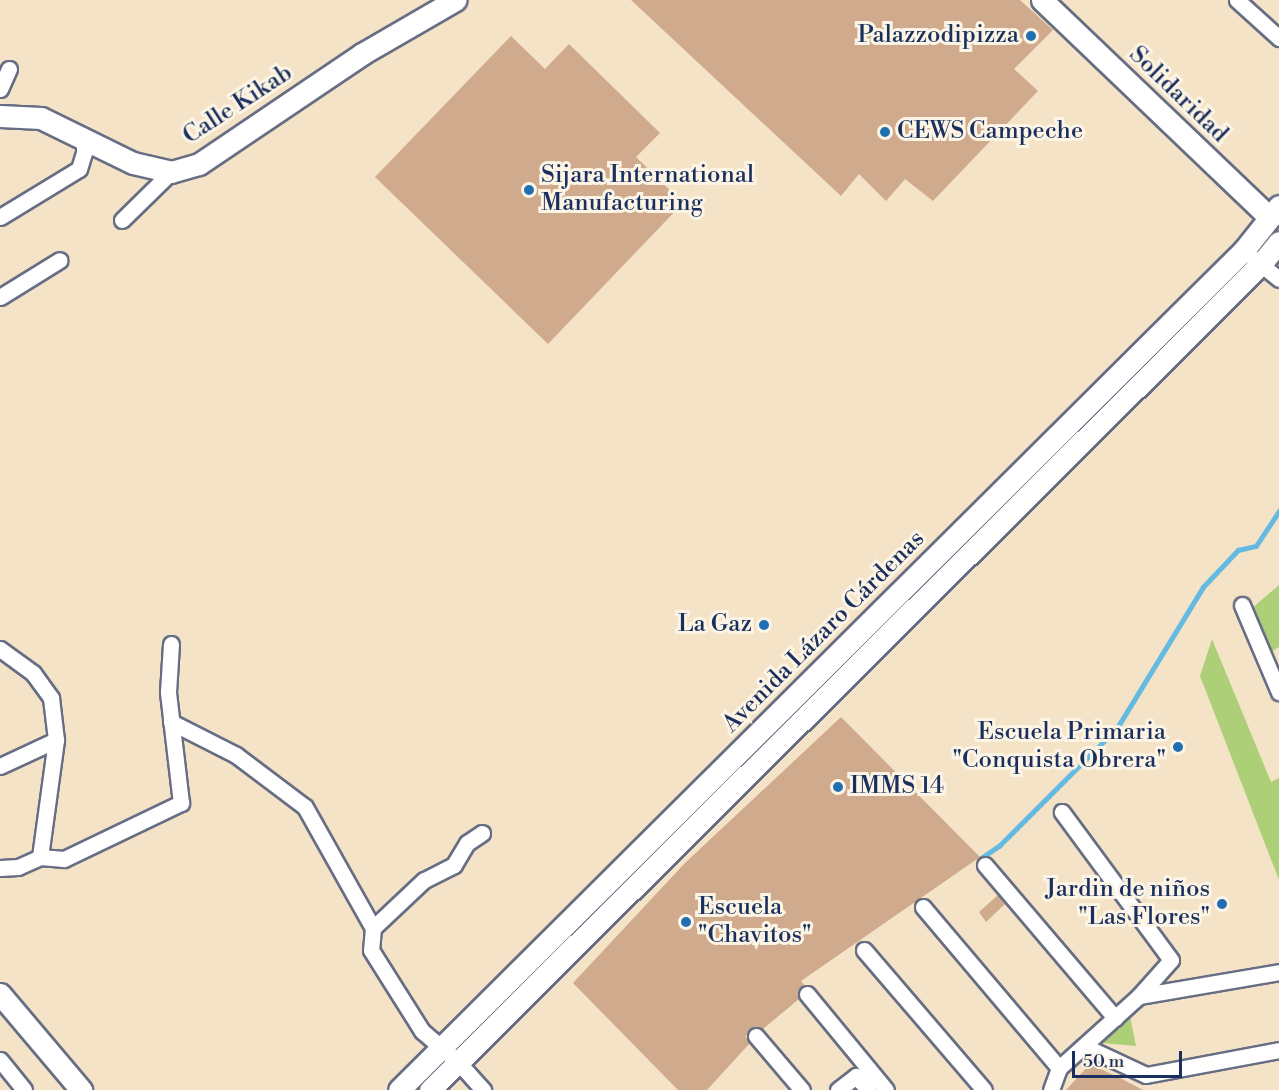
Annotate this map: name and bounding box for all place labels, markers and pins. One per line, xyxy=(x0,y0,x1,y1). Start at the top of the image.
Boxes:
place label: Palazzodipizza xyxy=(857,22,1019,50)
marker: Palazzodipizza xyxy=(1024,29,1038,43)
place label: CEWS Campeche xyxy=(897,118,1083,146)
marker: CEWS Campeche xyxy=(878,125,892,139)
place label: Sijara International Manufacturing xyxy=(541,162,754,218)
marker: Sijara International Manufacturing xyxy=(522,183,536,197)
place label: La Gaz xyxy=(678,611,752,639)
marker: La Gaz xyxy=(757,618,771,632)
place label: Escuela Primaria "Conquista Obrera" xyxy=(952,719,1166,775)
marker: Escuela Primaria "Conquista Obrera" xyxy=(1171,740,1185,754)
place label: IMMS 14 xyxy=(850,773,944,801)
marker: IMMS 14 xyxy=(831,780,845,794)
place label: Jardin de niños "Las Flores" xyxy=(1045,876,1210,932)
place label: Escuela "Chavitos" xyxy=(698,894,811,950)
marker: Jardin de niños "Las Flores" xyxy=(1215,897,1229,911)
marker: Escuela "Chavitos" xyxy=(679,915,693,929)

